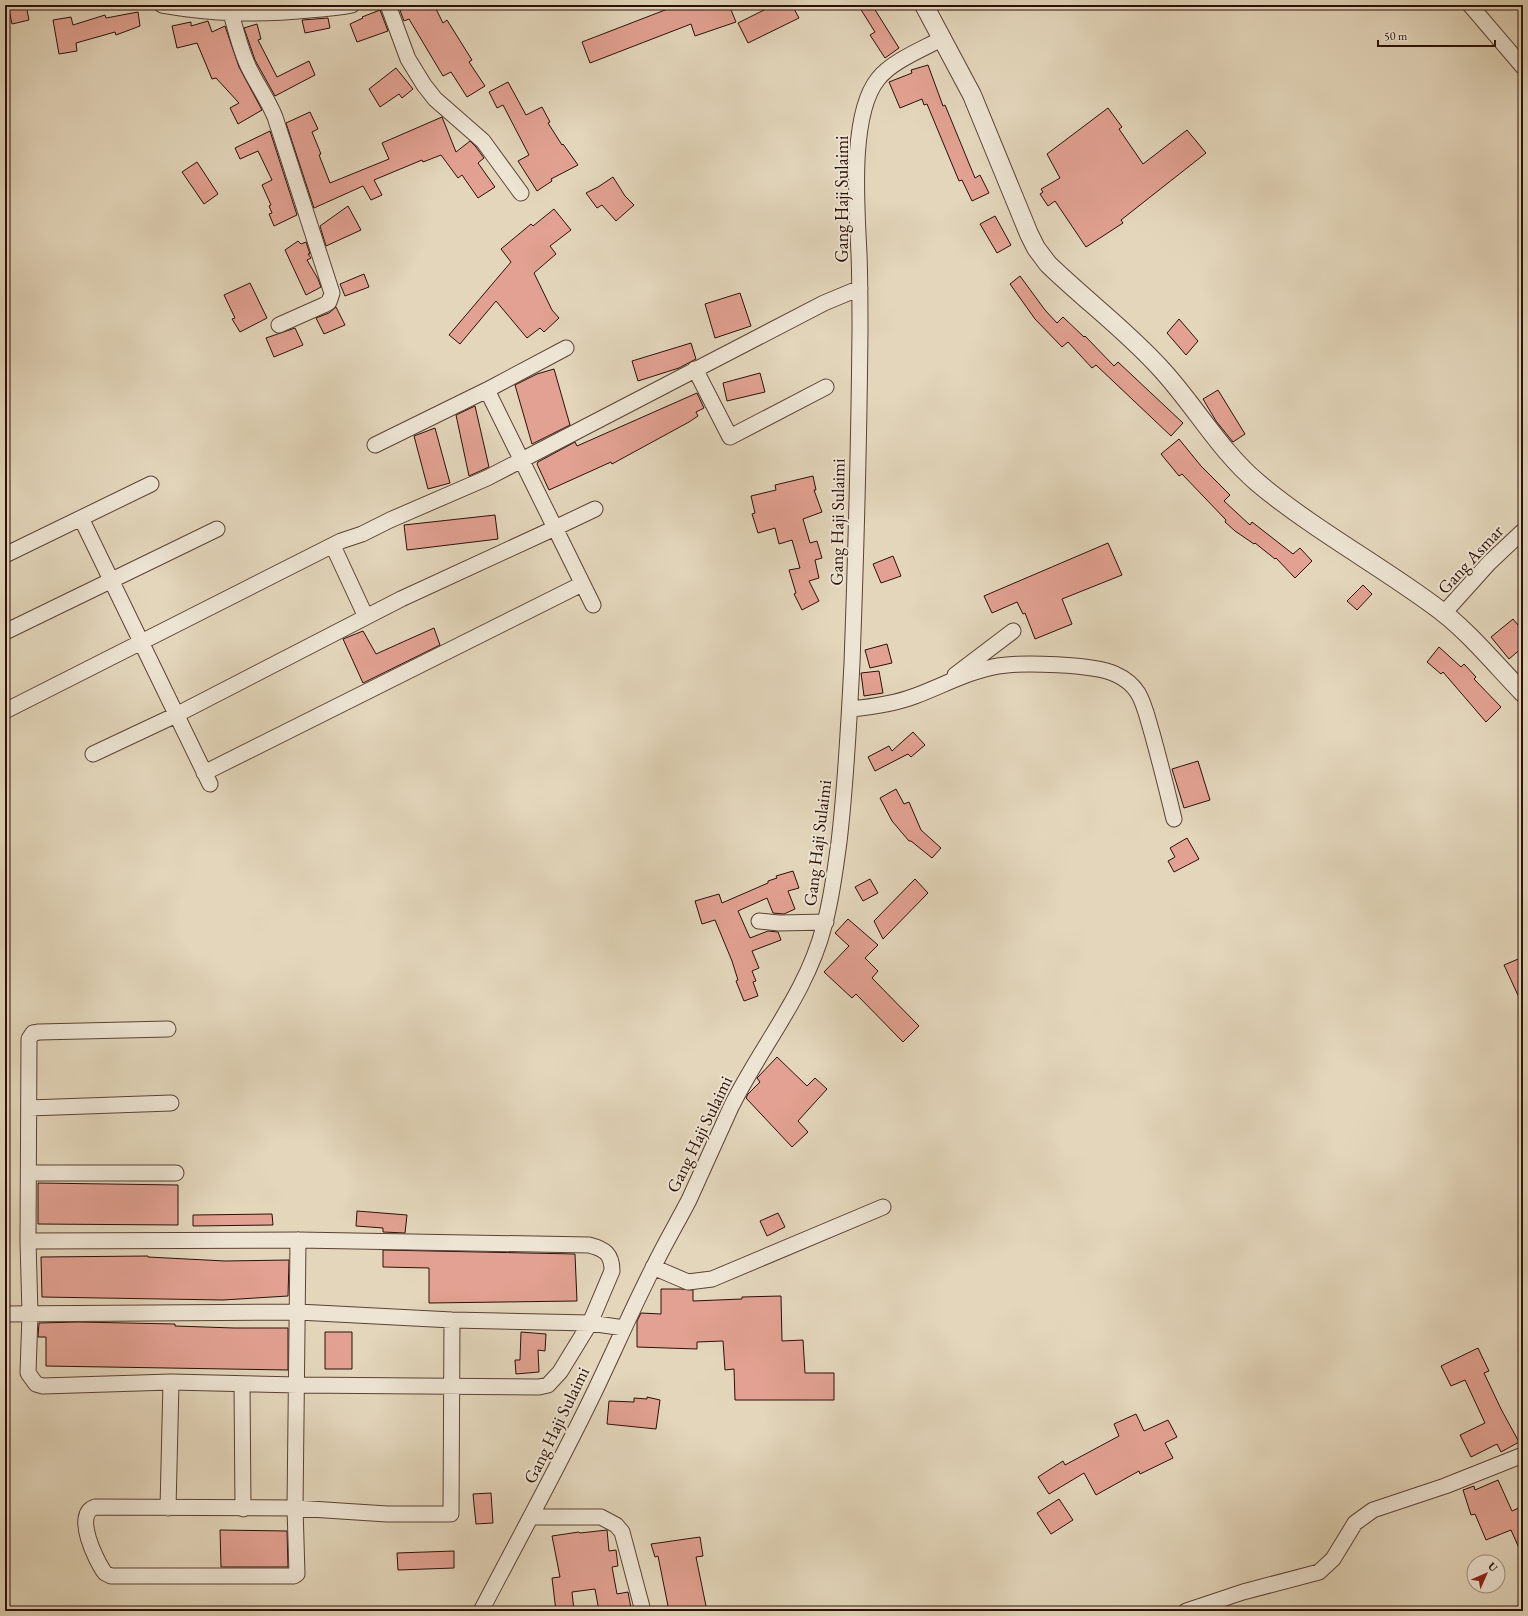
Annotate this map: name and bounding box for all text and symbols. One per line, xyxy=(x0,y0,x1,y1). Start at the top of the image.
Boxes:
scale bar xyxy=(1378,22,1495,48)
text: 50 m xyxy=(1384,28,1408,44)
street label: Gang Haji Sulaimi xyxy=(830,135,853,263)
street label: Gang Haji Sulaimi xyxy=(824,458,850,586)
street label: Gang Asmar xyxy=(1432,519,1508,599)
street label: Gang Haji Sulaimi xyxy=(798,778,836,907)
street label: Gang Haji Sulaimi xyxy=(661,1071,737,1196)
street label: Gang Haji Sulaimi xyxy=(518,1362,594,1487)
north arrow xyxy=(1466,1554,1506,1594)
text: U xyxy=(1485,1559,1501,1575)

